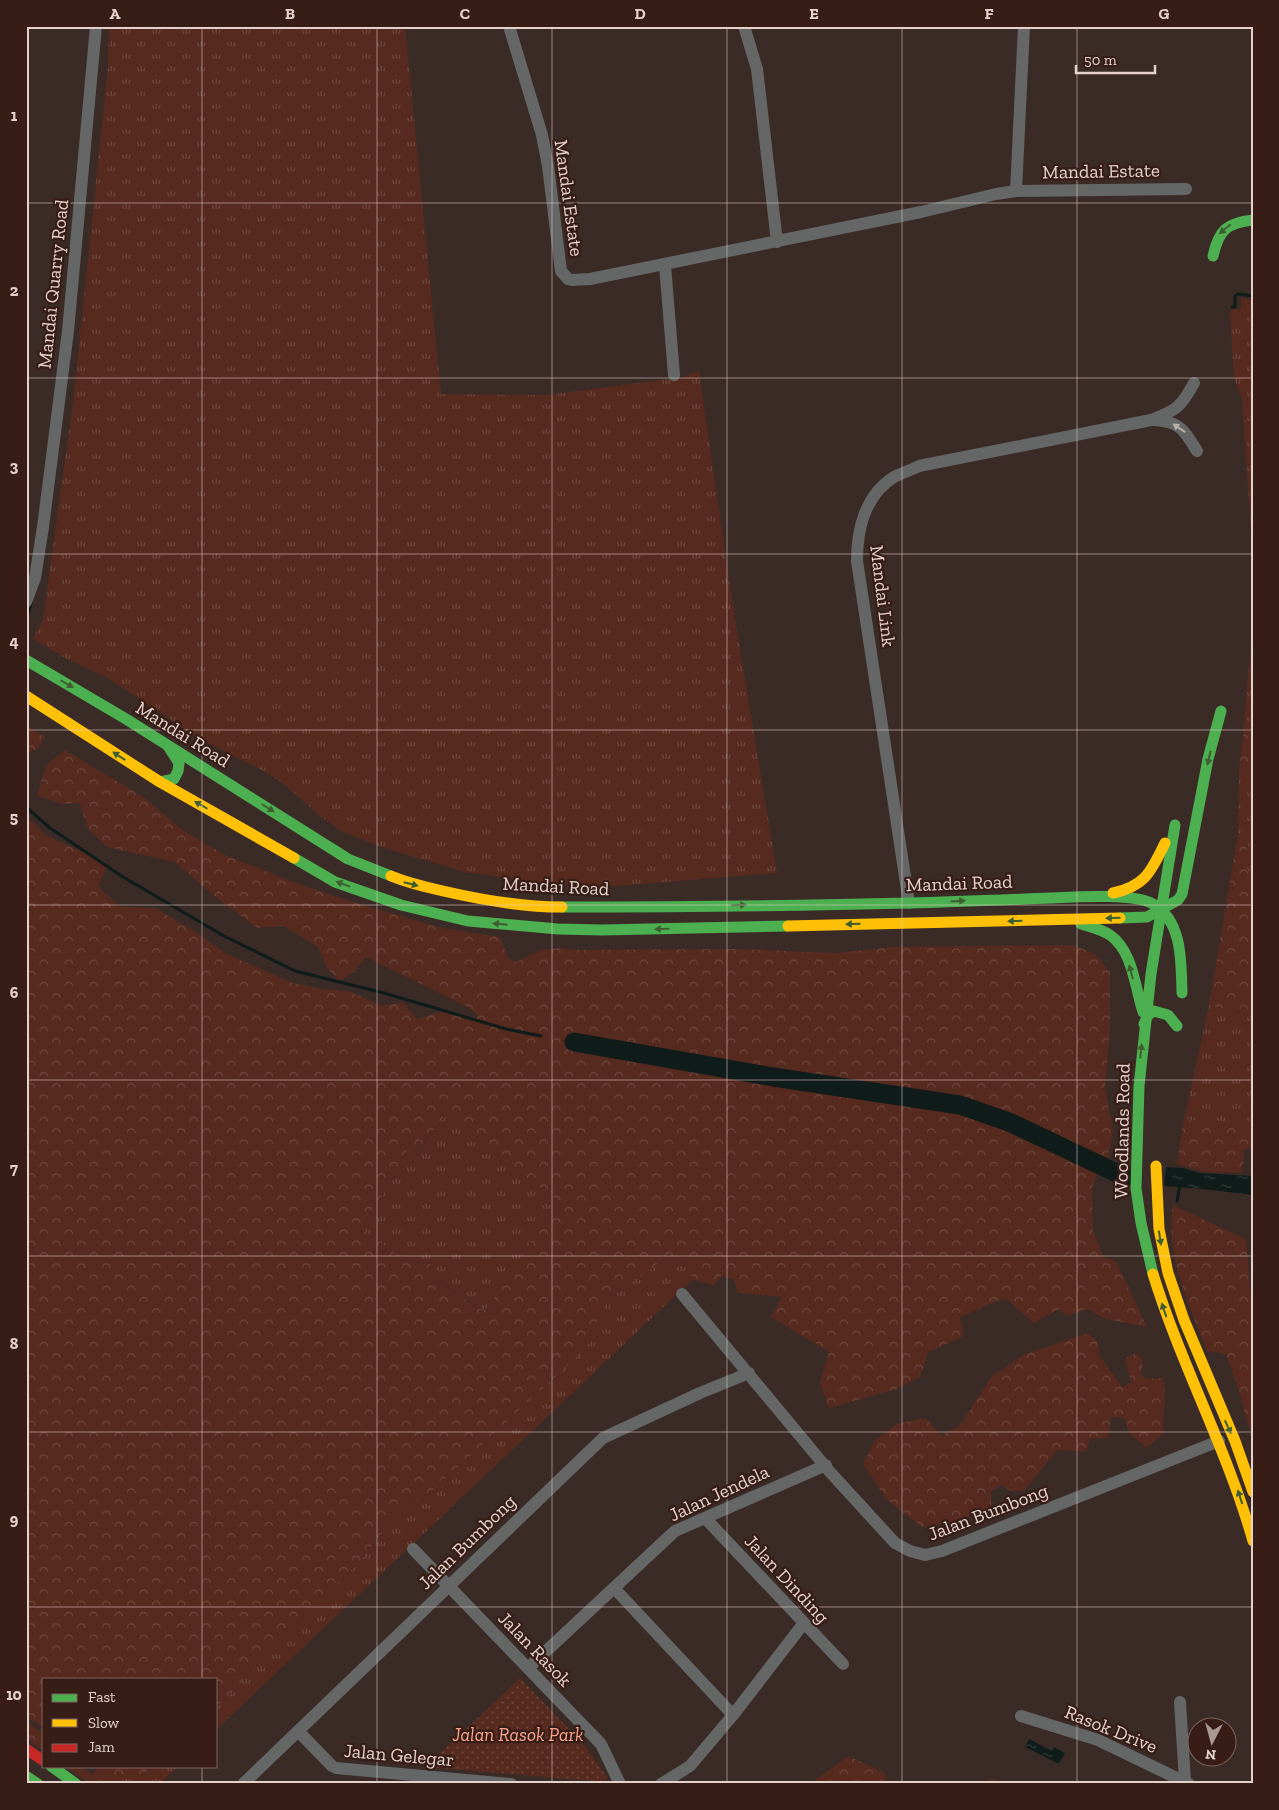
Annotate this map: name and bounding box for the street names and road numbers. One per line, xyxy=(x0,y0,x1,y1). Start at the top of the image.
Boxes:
street label: Mandai Estate xyxy=(549,138,589,258)
street label: Mandai Estate xyxy=(1042,158,1160,184)
street label: Mandai Quarry Road xyxy=(33,198,73,370)
street label: Mandai Link xyxy=(865,544,901,648)
street label: Mandai Road xyxy=(132,696,235,772)
street label: Mandai Road xyxy=(905,870,1013,896)
street label: Mandai Road xyxy=(502,872,610,900)
street label: Woodlands Road xyxy=(1109,1062,1135,1199)
street label: Jalan Jendela xyxy=(665,1460,773,1526)
street label: Jalan Bumbong xyxy=(925,1478,1052,1545)
street label: Jalan Bumbong xyxy=(414,1489,521,1594)
street label: Jalan Dinding xyxy=(740,1530,834,1629)
street label: Jalan Rasok xyxy=(494,1607,577,1691)
street label: Rasok Drive xyxy=(1061,1700,1161,1758)
street label: Jalan Gelegar xyxy=(343,1739,455,1771)

